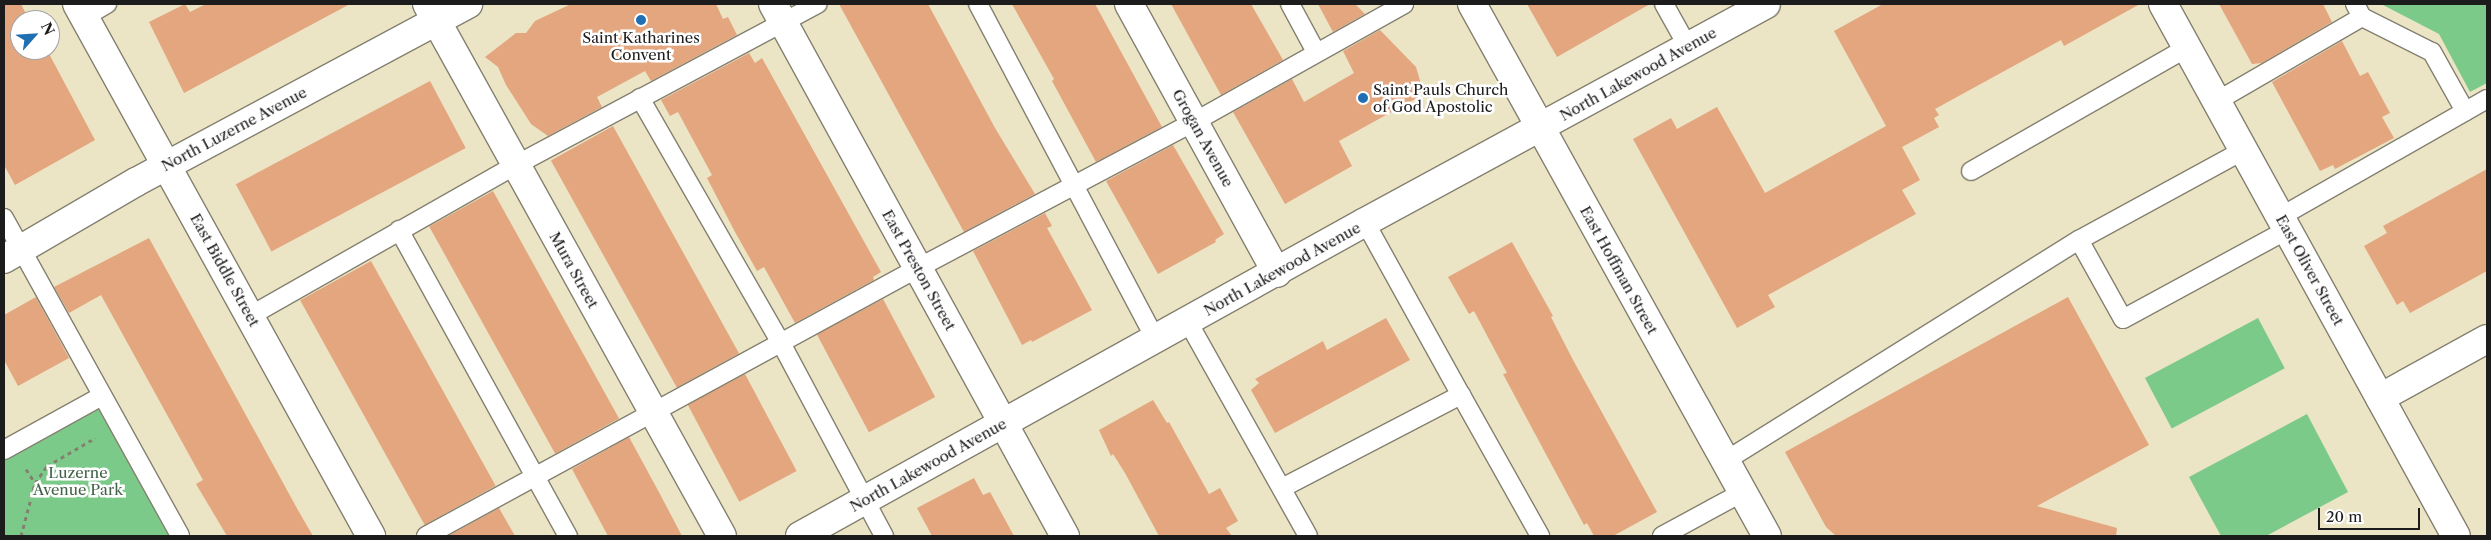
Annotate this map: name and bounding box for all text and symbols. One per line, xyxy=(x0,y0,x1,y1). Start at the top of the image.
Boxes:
north arrow xyxy=(10,10,60,60)
marker: Saint Katharines Convent xyxy=(635,14,647,26)
text: N xyxy=(37,19,58,38)
street label: North Lakewood Avenue xyxy=(1556,23,1720,125)
place label: Saint Katharines Convent xyxy=(582,28,700,63)
place label: Saint Pauls Church of God Apostolic xyxy=(1373,80,1508,115)
street label: North Luzerne Avenue xyxy=(158,83,310,175)
street label: Grogan Avenue xyxy=(1168,86,1238,190)
marker: Saint Pauls Church of God Apostolic xyxy=(1357,92,1369,104)
street label: East Hoffman Street xyxy=(1576,203,1662,337)
street label: East Preston Street xyxy=(878,206,960,334)
street label: East Biddle Street xyxy=(186,210,264,330)
street label: East Oliver Street xyxy=(2272,211,2348,329)
street label: North Lakewood Avenue xyxy=(1200,218,1364,320)
street label: Mura Street xyxy=(546,229,602,311)
street label: North Lakewood Avenue xyxy=(846,414,1010,516)
park label: Luzerne Avenue Park xyxy=(33,463,123,498)
scale bar xyxy=(2321,498,2424,530)
text: 20 m xyxy=(2326,507,2362,526)

